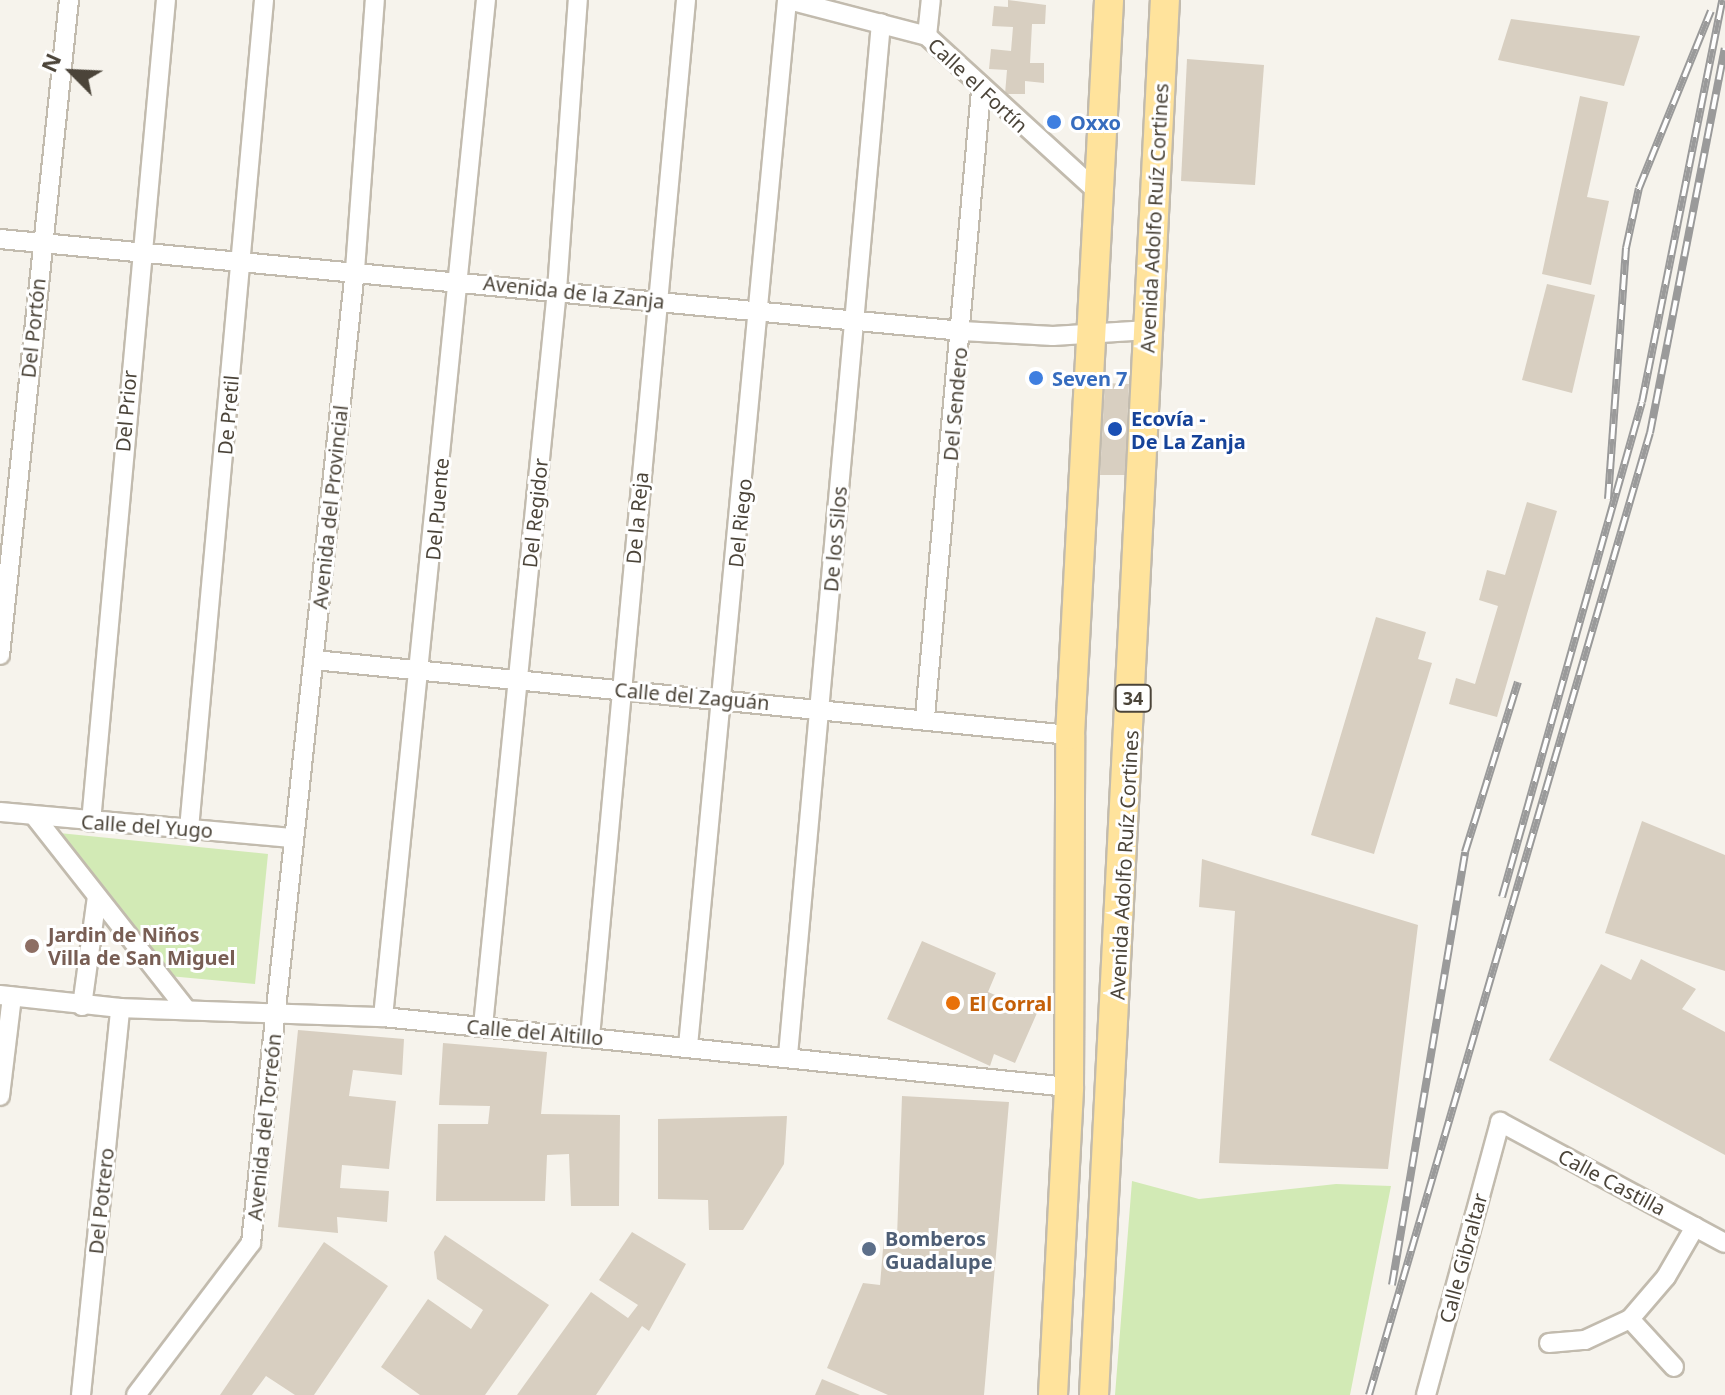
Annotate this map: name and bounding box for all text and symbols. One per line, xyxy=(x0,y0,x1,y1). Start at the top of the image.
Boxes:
north arrow xyxy=(32,32,112,112)
street label: Calle el Fortín xyxy=(923,33,1033,137)
text: N xyxy=(33,48,67,77)
street label: Avenida Adolfo Ruíz Cortines xyxy=(1135,82,1173,354)
place label: Oxxo xyxy=(1070,110,1121,134)
marker: Oxxo xyxy=(1045,113,1063,131)
street label: Avenida de la Zanja xyxy=(482,271,666,313)
street label: Del Portón xyxy=(16,277,50,379)
street label: Del Sendero xyxy=(938,346,972,462)
place label: Seven 7 xyxy=(1052,366,1128,390)
street label: Del Prior xyxy=(110,369,142,453)
marker: Seven 7 xyxy=(1027,369,1045,387)
street label: De Pretil xyxy=(213,374,243,456)
street label: Avenida del Provincial xyxy=(307,404,353,610)
place label: Ecovía - De La Zanja xyxy=(1131,406,1246,453)
marker: Ecovía - De La Zanja xyxy=(1106,420,1124,438)
street label: Del Puente xyxy=(421,457,453,561)
street label: Del Regidor xyxy=(517,457,553,569)
street label: De la Reja xyxy=(621,471,653,565)
street label: Del Riego xyxy=(723,477,757,569)
street label: De los Silos xyxy=(818,485,852,593)
street label: Calle del Zaguán xyxy=(614,677,770,715)
road number: 34 xyxy=(1113,684,1153,712)
street label: Avenida Adolfo Ruíz Cortines xyxy=(1105,729,1143,1001)
street label: Calle del Yugo xyxy=(80,809,214,843)
place label: Jardin de Niños Villa de San Miguel xyxy=(48,922,235,969)
marker: Jardin de Niños Villa de San Miguel xyxy=(23,937,41,955)
place label: El Corral xyxy=(969,991,1052,1015)
marker: El Corral xyxy=(944,994,962,1012)
street label: Calle del Altillo xyxy=(466,1014,604,1050)
street label: Avenida del Torreón xyxy=(242,1032,286,1222)
street label: Calle Castilla xyxy=(1554,1144,1670,1220)
street label: Del Potrero xyxy=(83,1147,119,1255)
street label: Calle Gibraltar xyxy=(1434,1190,1492,1326)
place label: Bomberos Guadalupe xyxy=(885,1226,993,1273)
marker: Bomberos Guadalupe xyxy=(860,1240,878,1258)

